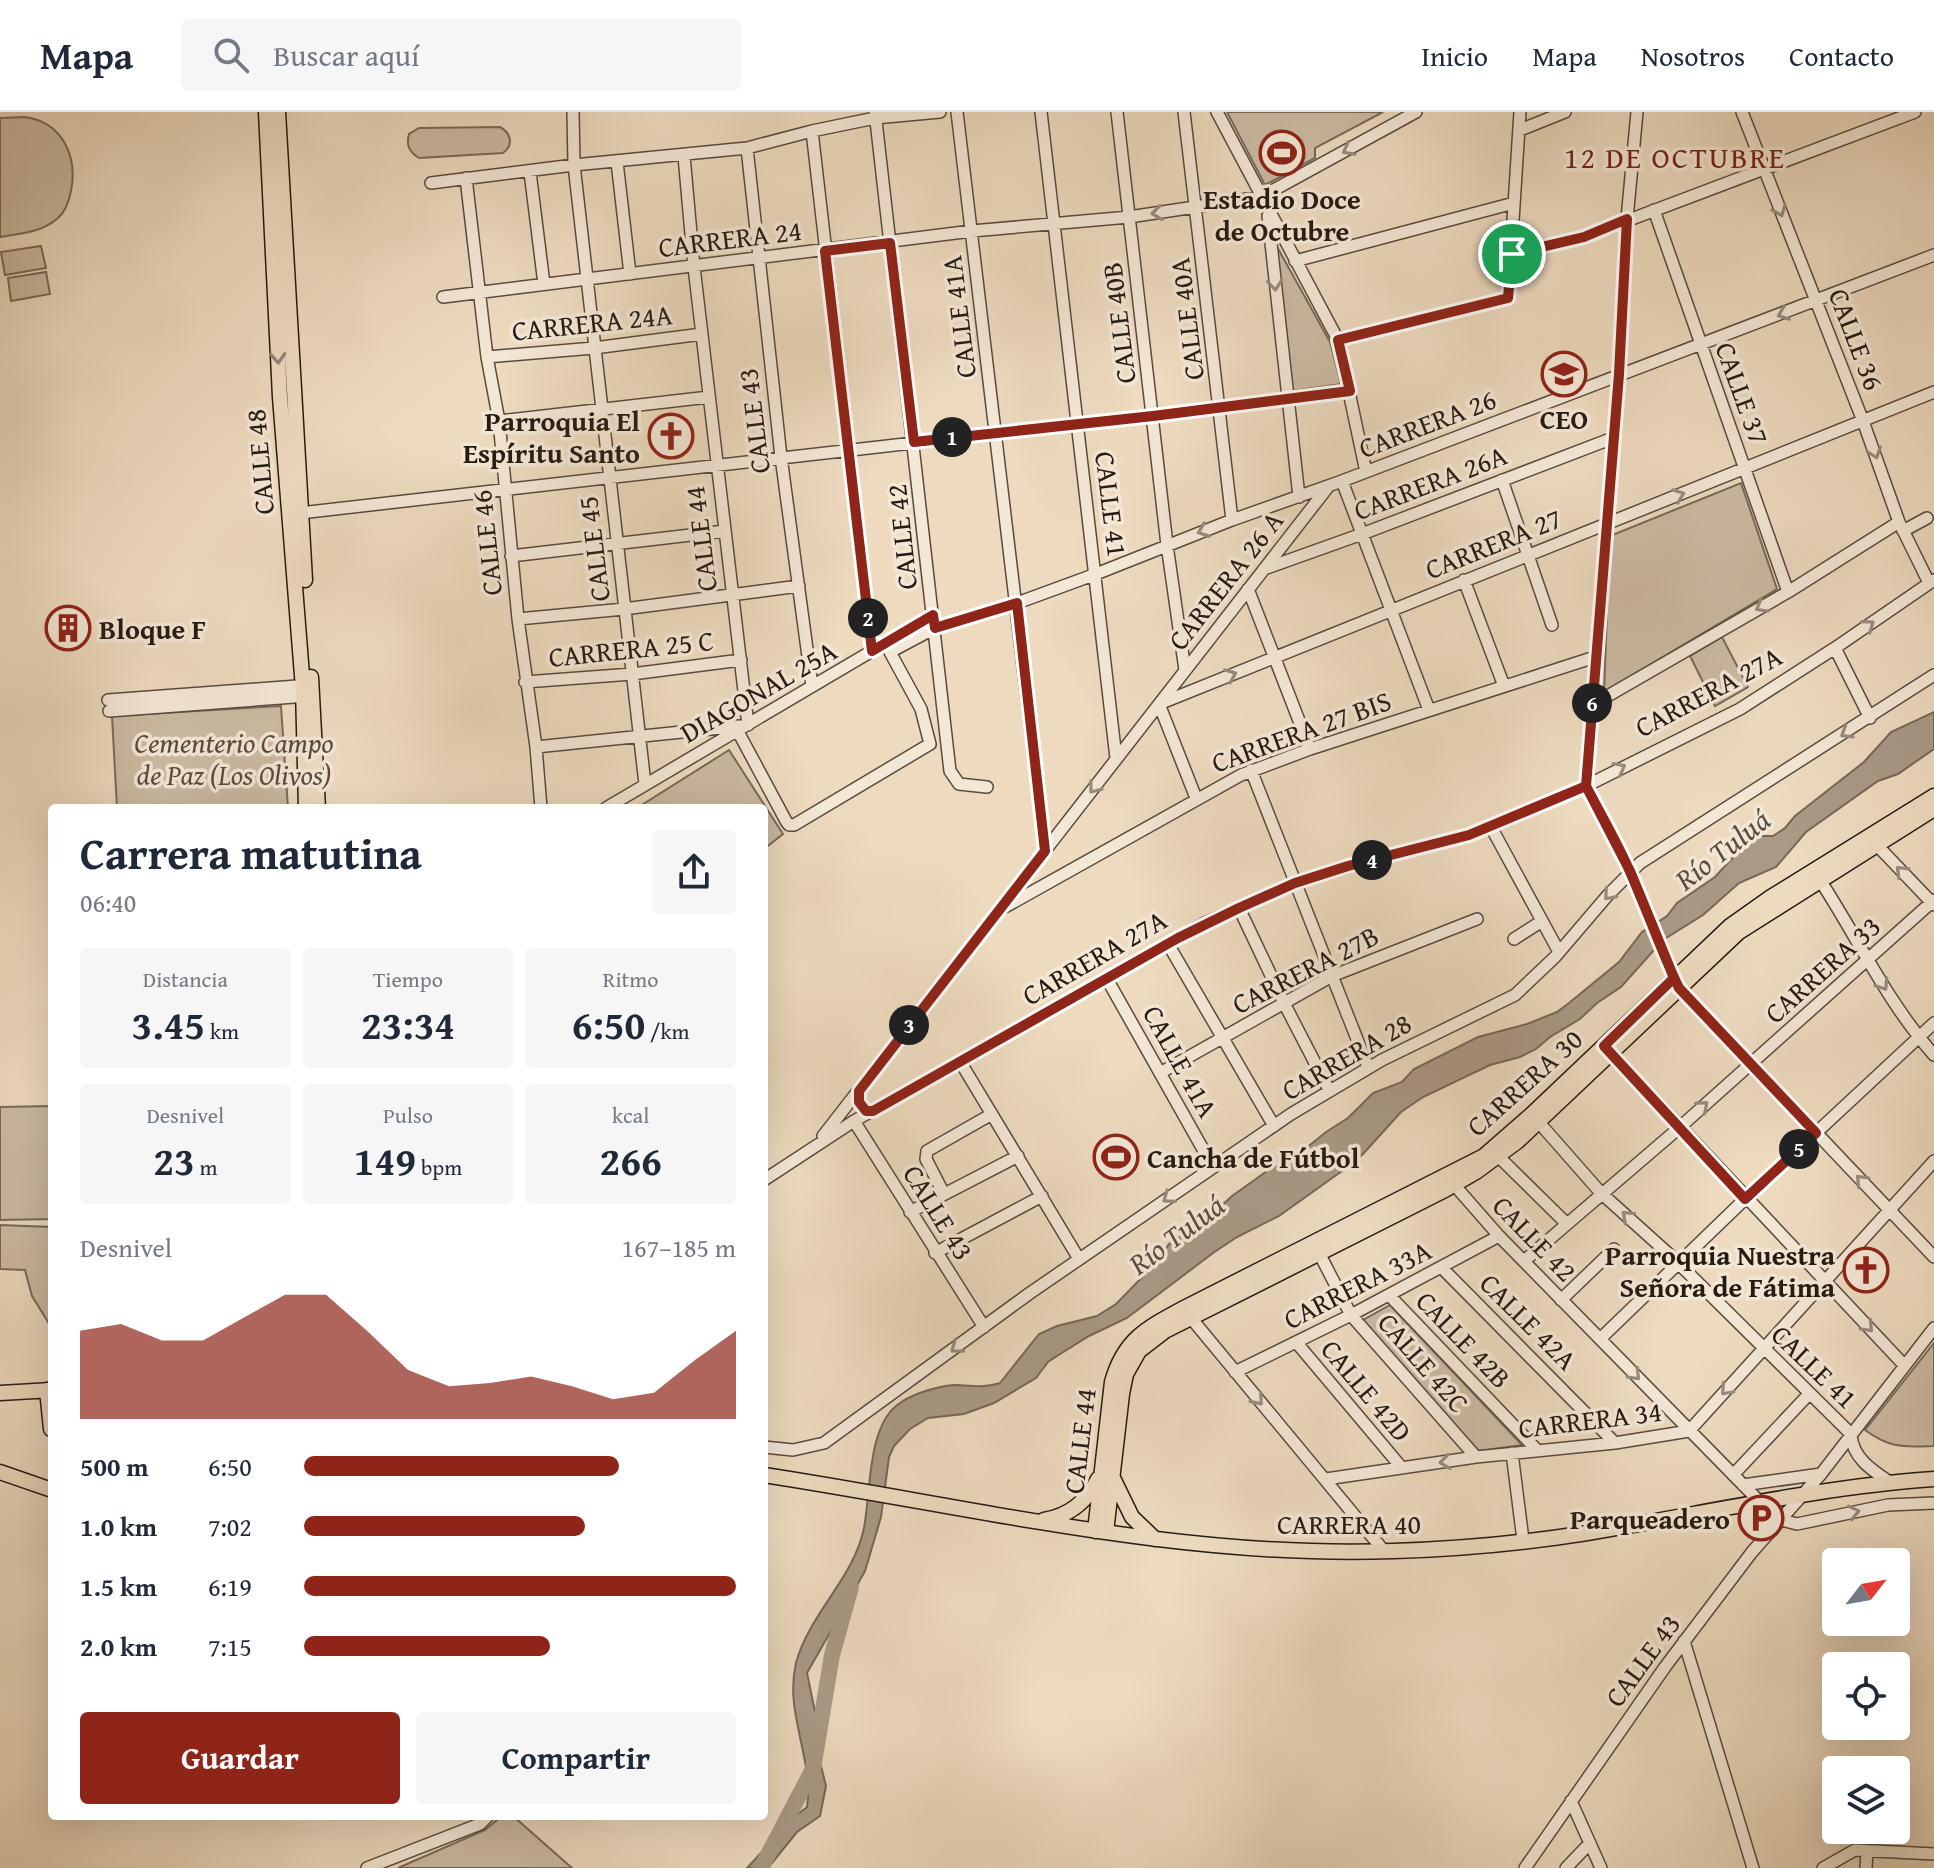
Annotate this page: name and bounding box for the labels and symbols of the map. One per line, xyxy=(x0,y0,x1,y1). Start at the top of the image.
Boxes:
sports icon: Estadio Doce de Octubre xyxy=(1258,129,1306,177)
district label: 12 DE OCTUBRE xyxy=(1564,135,1786,179)
one-way arrow xyxy=(1341,140,1356,155)
place label: Estadio Doce de Octubre xyxy=(1203,178,1361,251)
one-way arrow xyxy=(1770,203,1787,217)
one-way arrow xyxy=(1150,204,1164,221)
street label: CARRERA 24 xyxy=(656,209,804,267)
pin xyxy=(1478,220,1546,288)
street label: CALLE 41A xyxy=(930,253,986,381)
street label: CALLE 40A xyxy=(1158,255,1214,383)
street label: CALLE 40B xyxy=(1090,260,1146,386)
one-way arrow xyxy=(1267,279,1284,292)
street label: CALLE 36 xyxy=(1819,282,1895,396)
street label: CARRERA 24A xyxy=(510,293,674,351)
one-way arrow xyxy=(1777,304,1791,321)
street label: CALLE 37 xyxy=(1706,336,1780,450)
school or university icon: CEO xyxy=(1540,350,1588,398)
one-way arrow xyxy=(269,352,286,365)
street label: CALLE 43 xyxy=(726,366,780,476)
street label: CARRERA 26 xyxy=(1352,378,1502,468)
place label: CEO xyxy=(1540,398,1588,439)
place label: Parroquia El Espíritu Santo xyxy=(463,400,640,473)
street label: CALLE 48 xyxy=(234,407,284,517)
church icon: Parroquia El Espíritu Santo xyxy=(647,412,695,460)
pin: 1 xyxy=(932,417,972,457)
street label: CARRERA 26A xyxy=(1348,434,1513,530)
one-way arrow xyxy=(1865,445,1881,459)
street label: CALLE 41 xyxy=(1085,449,1139,559)
street label: CALLE 42 xyxy=(875,482,927,592)
street label: CALLE 44 xyxy=(673,484,727,594)
street label: CALLE 46 xyxy=(460,488,512,598)
one-way arrow xyxy=(1671,488,1685,505)
street label: CALLE 45 xyxy=(566,494,620,604)
street label: CARRERA 27 xyxy=(1419,497,1567,589)
street label: CARRERA 26 A xyxy=(1157,502,1293,658)
one-way arrow xyxy=(1197,521,1211,538)
one-way arrow xyxy=(1755,597,1770,613)
pin: 2 xyxy=(848,598,888,638)
building icon: Bloque F xyxy=(44,604,92,652)
place label: Bloque F xyxy=(99,608,206,649)
street label: CARRERA 25 C xyxy=(547,619,715,677)
one-way arrow xyxy=(1860,620,1875,635)
street label: DIAGONAL 25A xyxy=(672,630,844,752)
street label: CARRERA 27A xyxy=(1627,635,1789,747)
one-way arrow xyxy=(1223,668,1237,684)
street label: CARRERA 27 BIS xyxy=(1205,680,1397,782)
pin: 6 xyxy=(1572,683,1612,723)
park label: Cementerio Campo de Paz (Los Olivos) xyxy=(134,722,334,795)
one-way arrow xyxy=(1840,724,1854,739)
one-way arrow xyxy=(1611,762,1626,777)
one-way arrow xyxy=(1089,779,1103,794)
water label: Río Tuluá xyxy=(1664,798,1779,901)
pin: 4 xyxy=(1352,840,1392,880)
one-way arrow xyxy=(1896,866,1910,881)
one-way arrow xyxy=(1604,886,1619,901)
street label: CARRERA 27A xyxy=(1014,899,1174,1015)
street label: CARRERA 33 xyxy=(1755,906,1889,1032)
street label: CARRERA 27B xyxy=(1224,914,1386,1024)
one-way arrow xyxy=(1874,976,1889,990)
street label: CALLE 41A xyxy=(1133,997,1229,1125)
street label: CARRERA 28 xyxy=(1273,1002,1419,1110)
pin: 3 xyxy=(889,1005,929,1045)
street label: CARRERA 30 xyxy=(1457,1019,1591,1145)
one-way arrow xyxy=(1693,1102,1708,1116)
pin: 5 xyxy=(1779,1129,1819,1169)
sports icon: Cancha de Fútbol xyxy=(1092,1133,1140,1181)
place label: Cancha de Fútbol xyxy=(1147,1137,1360,1178)
street label: CALLE 43 xyxy=(894,1156,984,1268)
one-way arrow xyxy=(1856,1175,1870,1189)
water label: Río Tuluá xyxy=(1118,1183,1233,1285)
street label: CALLE 42 xyxy=(1483,1186,1587,1290)
one-way arrow xyxy=(1163,1188,1177,1203)
one-way arrow xyxy=(1621,1212,1636,1226)
street label: CARRERA 33A xyxy=(1276,1229,1438,1339)
place label: Parroquia Nuestra Señora de Fátima xyxy=(1605,1234,1836,1307)
church icon: Parroquia Nuestra Señora de Fátima xyxy=(1842,1246,1890,1294)
street label: CALLE 42A xyxy=(1471,1263,1587,1379)
street label: CALLE 42B xyxy=(1407,1281,1521,1397)
street label: CALLE 42C xyxy=(1369,1303,1479,1421)
street label: CALLE 41 xyxy=(1763,1314,1867,1418)
one-way arrow xyxy=(1859,1318,1874,1332)
street label: CALLE 42D xyxy=(1312,1330,1422,1450)
one-way arrow xyxy=(950,1339,965,1353)
one-way arrow xyxy=(1626,1366,1640,1381)
one-way arrow xyxy=(1720,1381,1735,1395)
street label: CALLE 44 xyxy=(1052,1386,1106,1496)
one-way arrow xyxy=(1249,1390,1263,1405)
street label: CARRERA 34 xyxy=(1516,1390,1664,1448)
one-way arrow xyxy=(1438,1453,1451,1470)
parking icon: Parqueadero xyxy=(1737,1494,1785,1542)
place label: Parqueadero xyxy=(1570,1498,1730,1539)
street label: CARRERA 40 xyxy=(1277,1503,1421,1544)
one-way arrow xyxy=(1847,1504,1860,1521)
north arrow xyxy=(1822,1548,1910,1636)
street label: CALLE 43 xyxy=(1594,1605,1690,1715)

